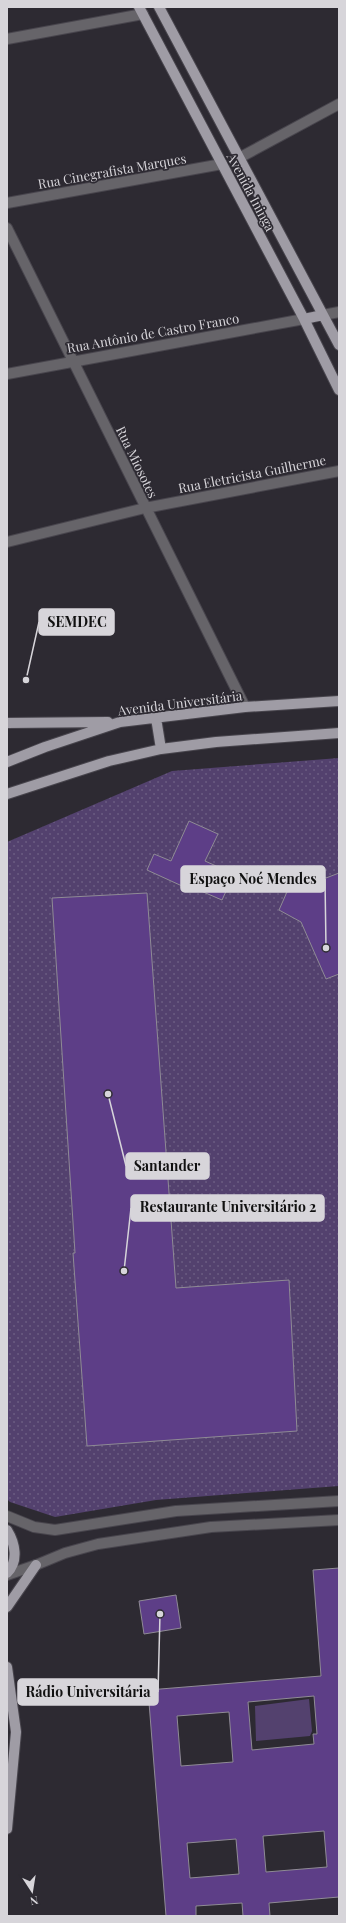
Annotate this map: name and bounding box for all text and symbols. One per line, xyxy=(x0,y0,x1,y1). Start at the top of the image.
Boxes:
street label: Rua Cinegrafista Marques xyxy=(36,149,188,192)
street label: Avenida Ininga xyxy=(223,149,279,234)
street label: Rua Antônio de Castro Franco xyxy=(65,309,240,356)
street label: Rua Miosotes xyxy=(113,423,162,501)
street label: Rua Eletricista Guilherme xyxy=(177,451,328,496)
callout: SEMDEC xyxy=(39,609,114,635)
text: SEMDEC xyxy=(47,612,107,631)
street label: Avenida Universitária xyxy=(116,686,244,719)
callout: Espaço Noé Mendes xyxy=(181,866,325,892)
text: Espaço Noé Mendes xyxy=(189,869,317,888)
callout: Santander xyxy=(126,1153,209,1179)
text: Santander xyxy=(134,1156,201,1175)
callout: Restaurante Universitário 2 xyxy=(131,1195,324,1221)
text: Restaurante Universitário 2 xyxy=(140,1197,316,1216)
callout: Rádio Universitária xyxy=(18,1679,158,1705)
text: Rádio Universitária xyxy=(26,1682,151,1701)
north arrow xyxy=(12,1871,52,1911)
text: N xyxy=(29,1893,40,1909)

